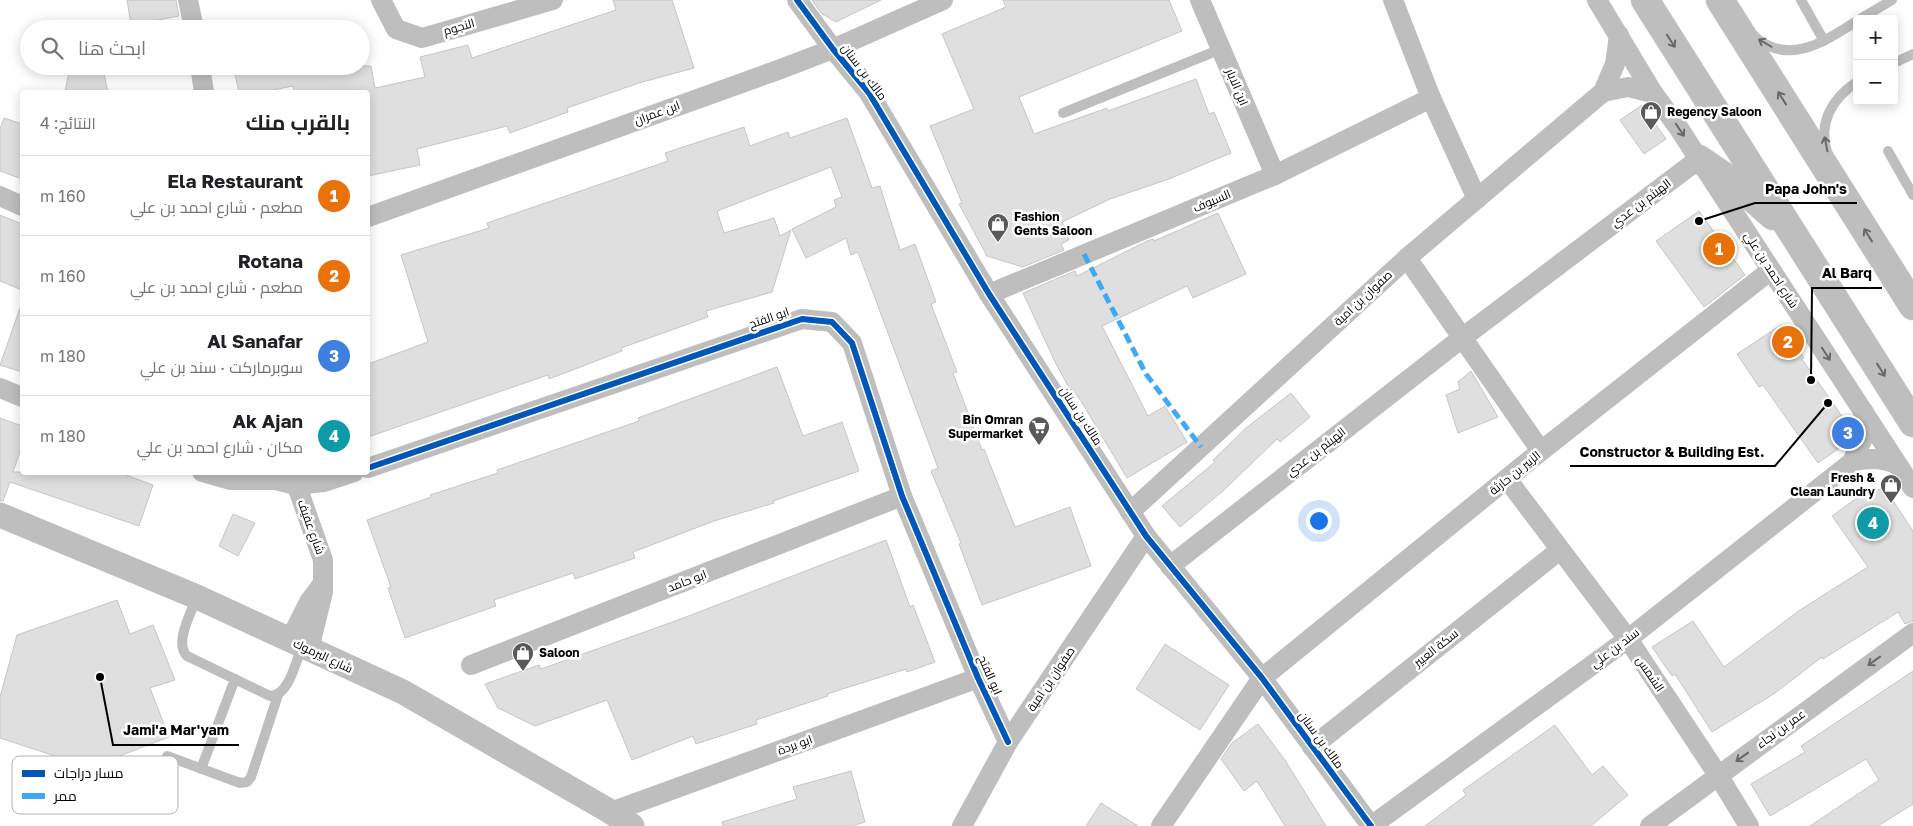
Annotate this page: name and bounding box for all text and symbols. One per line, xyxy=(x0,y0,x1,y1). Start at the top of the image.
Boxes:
street label: النجوم xyxy=(442,15,476,39)
map controls xyxy=(1853,15,1898,105)
button: + xyxy=(1853,15,1898,60)
search box xyxy=(20,20,370,75)
icon: search xyxy=(38,34,66,62)
one-way arrow xyxy=(1666,34,1677,48)
text: ابحث هنا xyxy=(78,36,146,59)
one-way arrow xyxy=(1757,38,1772,48)
street label: مالك بن سنان xyxy=(838,40,891,103)
button: − xyxy=(1853,60,1898,105)
street label: ابن الابار xyxy=(1223,65,1252,108)
one-way arrow xyxy=(1776,91,1786,105)
street label: ابن عمران xyxy=(632,97,682,128)
shop icon: Regency Saloon xyxy=(1639,100,1663,131)
place label: Regency Saloon xyxy=(1667,104,1761,119)
text: بالقرب منك xyxy=(246,109,350,135)
text: النتائج: 4 xyxy=(40,113,96,133)
one-way arrow xyxy=(1675,122,1685,136)
one-way arrow xyxy=(1821,137,1830,153)
text: Ela Restaurant xyxy=(167,169,303,192)
callout: Papa John's xyxy=(1755,174,1857,203)
street label: الهيثم بن عدي xyxy=(1608,175,1675,232)
text: Papa John's xyxy=(1765,180,1847,197)
text: 160 m xyxy=(40,186,86,206)
text: 1 xyxy=(330,186,338,206)
street label: السيوف xyxy=(1191,186,1233,215)
text: مطعم · شارع احمد بن علي xyxy=(130,197,303,217)
place label: Fashion Gents Saloon xyxy=(1014,209,1092,238)
shop icon: Fashion Gents Saloon xyxy=(986,212,1010,243)
one-way arrow xyxy=(1863,228,1874,242)
street label: شارع احمد بن علي xyxy=(1739,229,1802,312)
pin: 1 xyxy=(1703,230,1735,268)
text: Rotana xyxy=(238,249,303,272)
callout: Al Barq xyxy=(1812,259,1882,288)
text: Al Barq xyxy=(1822,264,1872,281)
text: 160 m xyxy=(40,266,86,286)
text: 2 xyxy=(329,266,339,286)
street label: صفوان بن امية xyxy=(1330,267,1395,329)
text: مطعم · شارع احمد بن علي xyxy=(130,277,303,297)
street label: ابو الفتح xyxy=(747,304,791,332)
pin: 2 xyxy=(1772,323,1804,361)
text: Al Sanafar xyxy=(207,329,303,352)
text: 180 m xyxy=(40,346,86,366)
text: 3 xyxy=(329,346,339,366)
one-way arrow xyxy=(1820,347,1831,361)
text: سوبرماركت · سند بن علي xyxy=(140,357,303,377)
one-way arrow xyxy=(1876,363,1886,377)
street label: مالك بن سنان xyxy=(1057,384,1106,448)
text: Ak Ajan xyxy=(233,409,303,432)
place label: Bin Omran Supermarket xyxy=(948,412,1023,441)
pin: 3 xyxy=(1832,414,1864,452)
supermarket icon: Bin Omran Supermarket xyxy=(1027,415,1051,446)
street label: الهيثم بن عدي xyxy=(1283,424,1350,482)
text: 180 m xyxy=(40,426,86,446)
text: 4 xyxy=(329,426,339,446)
text: مكان · شارع احمد بن علي xyxy=(137,437,303,457)
callout: Constructor & Building Est. xyxy=(1570,437,1775,466)
text: Constructor & Building Est. xyxy=(1579,443,1765,460)
street label: الزبير بن حارثة xyxy=(1486,447,1543,498)
place label: Fresh & Clean Laundry xyxy=(1790,470,1876,499)
shop icon: Fresh & Clean Laundry xyxy=(1879,473,1903,504)
street label: شارع عفيف xyxy=(294,497,328,557)
pin: 4 xyxy=(1857,504,1889,542)
your location xyxy=(1306,508,1332,534)
street label: ابو حامد xyxy=(665,566,709,595)
street label: سند بن علي xyxy=(1587,624,1644,673)
street label: سكة العبير xyxy=(1410,625,1461,670)
street label: شارع اليرموك xyxy=(291,635,355,677)
shop icon: Saloon xyxy=(511,641,535,672)
street label: صفوان بن امية xyxy=(1023,644,1078,714)
place label: Saloon xyxy=(539,645,580,660)
street label: ابو الفتح xyxy=(974,653,1006,697)
street label: الشمس xyxy=(1633,653,1668,694)
one-way arrow xyxy=(1867,656,1881,666)
street label: عمر بن نجاء xyxy=(1753,706,1808,751)
street label: مالك بن سنان xyxy=(1296,708,1347,771)
callout: Jami'a Mar'yam xyxy=(113,716,239,745)
text: Jami'a Mar'yam xyxy=(123,721,229,738)
street label: ابو بردة xyxy=(775,731,814,758)
one-way arrow xyxy=(1735,752,1749,762)
legend xyxy=(12,756,178,814)
text: مسار دراجات xyxy=(54,764,124,781)
text: ممر xyxy=(53,787,77,804)

